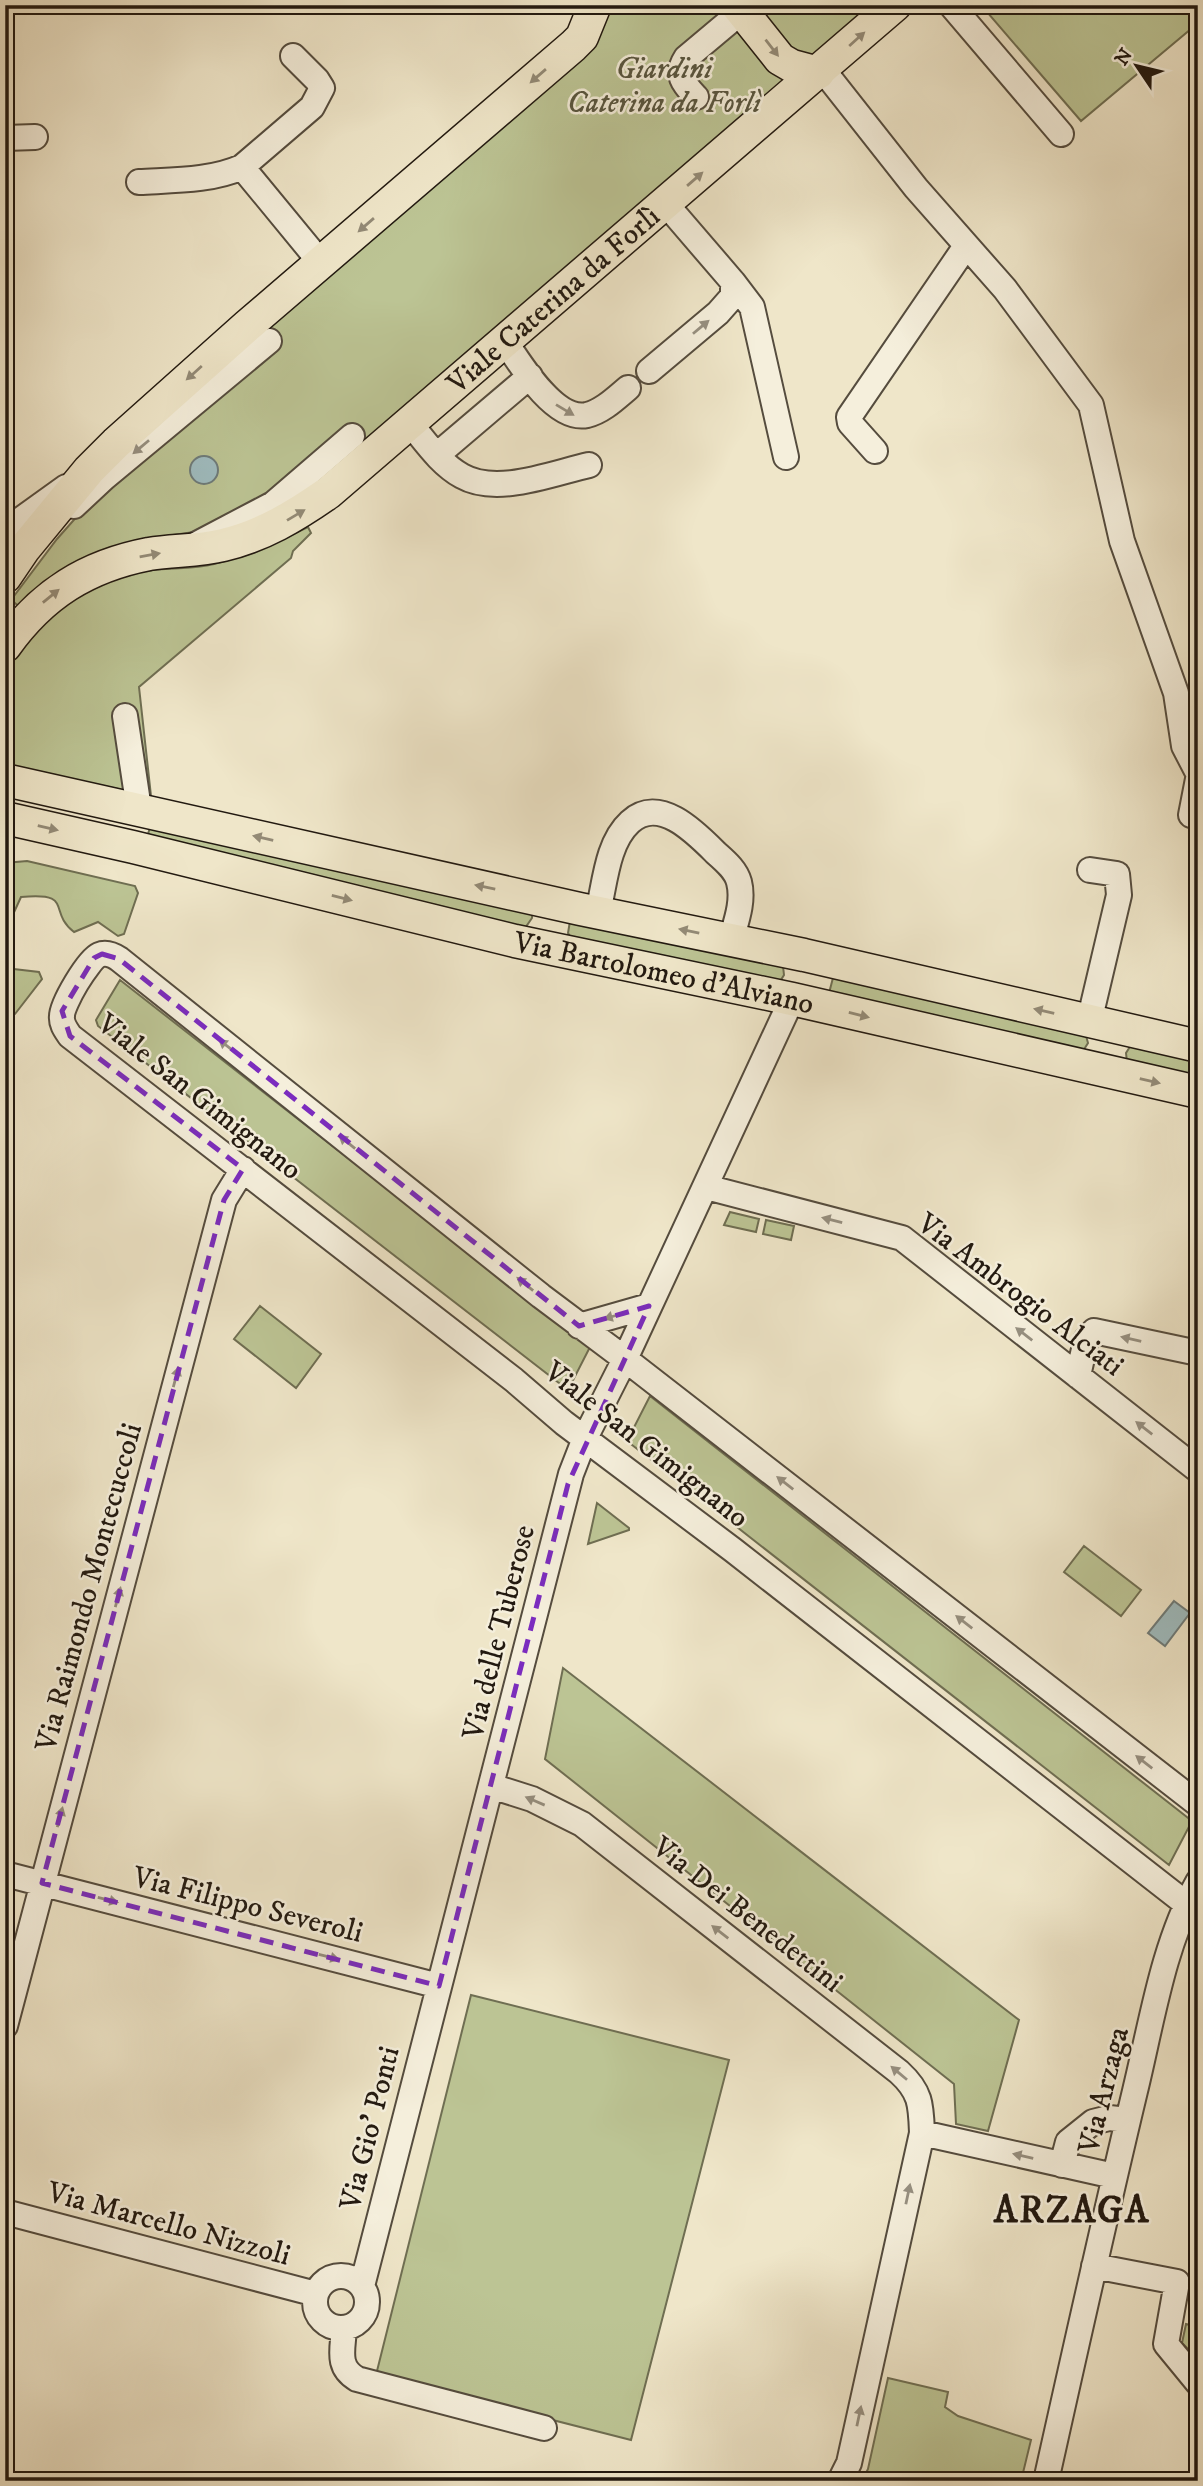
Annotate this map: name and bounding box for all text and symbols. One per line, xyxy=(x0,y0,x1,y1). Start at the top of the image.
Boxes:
one-way arrow xyxy=(848,31,866,47)
north arrow xyxy=(1102,32,1172,102)
one-way arrow xyxy=(764,39,778,57)
text: N xyxy=(1110,44,1138,70)
park label: Giardini Caterina da Forlì xyxy=(567,51,762,122)
one-way arrow xyxy=(530,68,547,83)
one-way arrow xyxy=(686,172,703,187)
street label: Viale Caterina da Forlì xyxy=(439,199,668,403)
one-way arrow xyxy=(358,217,375,232)
one-way arrow xyxy=(692,319,710,335)
one-way arrow xyxy=(186,365,203,381)
one-way arrow xyxy=(556,404,575,416)
one-way arrow xyxy=(133,440,151,455)
one-way arrow xyxy=(286,508,305,521)
one-way arrow xyxy=(139,549,161,560)
one-way arrow xyxy=(43,589,60,604)
one-way arrow xyxy=(37,823,59,834)
one-way arrow xyxy=(252,832,274,843)
one-way arrow xyxy=(474,882,496,893)
one-way arrow xyxy=(331,893,353,904)
street label: Via Bartolomeo d'Alviano xyxy=(510,924,817,1023)
one-way arrow xyxy=(678,926,700,937)
street label: Viale San Gimignano xyxy=(88,1005,309,1189)
one-way arrow xyxy=(1033,1005,1055,1016)
one-way arrow xyxy=(848,1010,870,1021)
one-way arrow xyxy=(218,1040,236,1054)
one-way arrow xyxy=(1139,1076,1161,1087)
one-way arrow xyxy=(339,1134,357,1149)
street label: Via Ambrogio Alciati xyxy=(909,1205,1131,1385)
one-way arrow xyxy=(821,1214,843,1225)
one-way arrow xyxy=(517,1277,534,1292)
one-way arrow xyxy=(603,1311,625,1322)
one-way arrow xyxy=(1016,1326,1034,1341)
one-way arrow xyxy=(1120,1333,1142,1344)
street label: Viale San Gimignano xyxy=(535,1353,756,1537)
one-way arrow xyxy=(172,1367,182,1388)
street label: Via Raimondo Montecuccoli xyxy=(28,1419,151,1757)
one-way arrow xyxy=(1136,1421,1154,1436)
one-way arrow xyxy=(776,1475,794,1490)
street label: Via delle Tuberose xyxy=(455,1521,544,1744)
one-way arrow xyxy=(113,1586,124,1608)
one-way arrow xyxy=(956,1615,974,1630)
one-way arrow xyxy=(1135,1755,1153,1769)
one-way arrow xyxy=(524,1796,545,1807)
one-way arrow xyxy=(55,1806,65,1827)
street label: Via Dei Benedettini xyxy=(644,1829,850,2001)
street label: Via Filippo Severoli xyxy=(128,1859,366,1952)
one-way arrow xyxy=(97,1895,119,1906)
one-way arrow xyxy=(711,1926,729,1940)
one-way arrow xyxy=(318,1952,340,1963)
street label: Via Arzaga xyxy=(1071,2023,1138,2158)
street label: Via Gio' Ponti xyxy=(332,2043,409,2215)
one-way arrow xyxy=(890,2065,908,2081)
one-way arrow xyxy=(1012,2150,1034,2161)
street label: Via Marcello Nizzoli xyxy=(42,2174,294,2275)
one-way arrow xyxy=(903,2183,914,2205)
district label: ARZAGA xyxy=(993,2188,1150,2235)
one-way arrow xyxy=(854,2405,865,2427)

